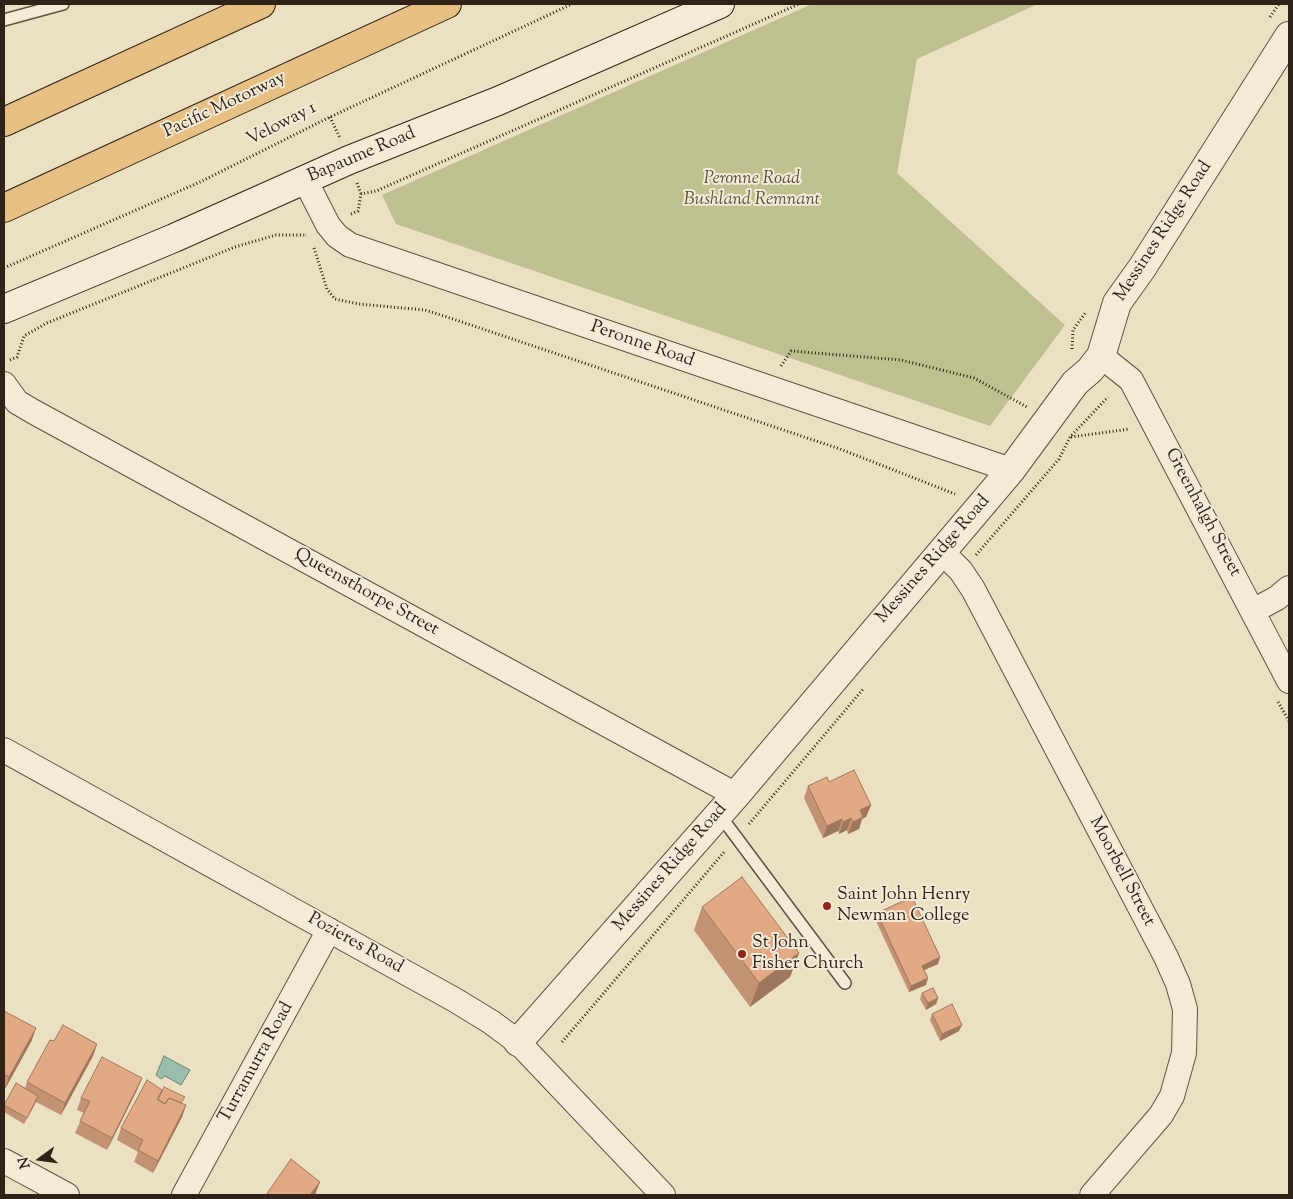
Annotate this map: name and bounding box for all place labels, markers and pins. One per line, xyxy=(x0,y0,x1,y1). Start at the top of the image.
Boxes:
place label: Saint John Henry Newman College xyxy=(837,885,970,928)
marker: Saint John Henry Newman College xyxy=(821,900,833,912)
place label: St John Fisher Church xyxy=(752,933,864,976)
marker: St John Fisher Church xyxy=(736,948,748,960)

